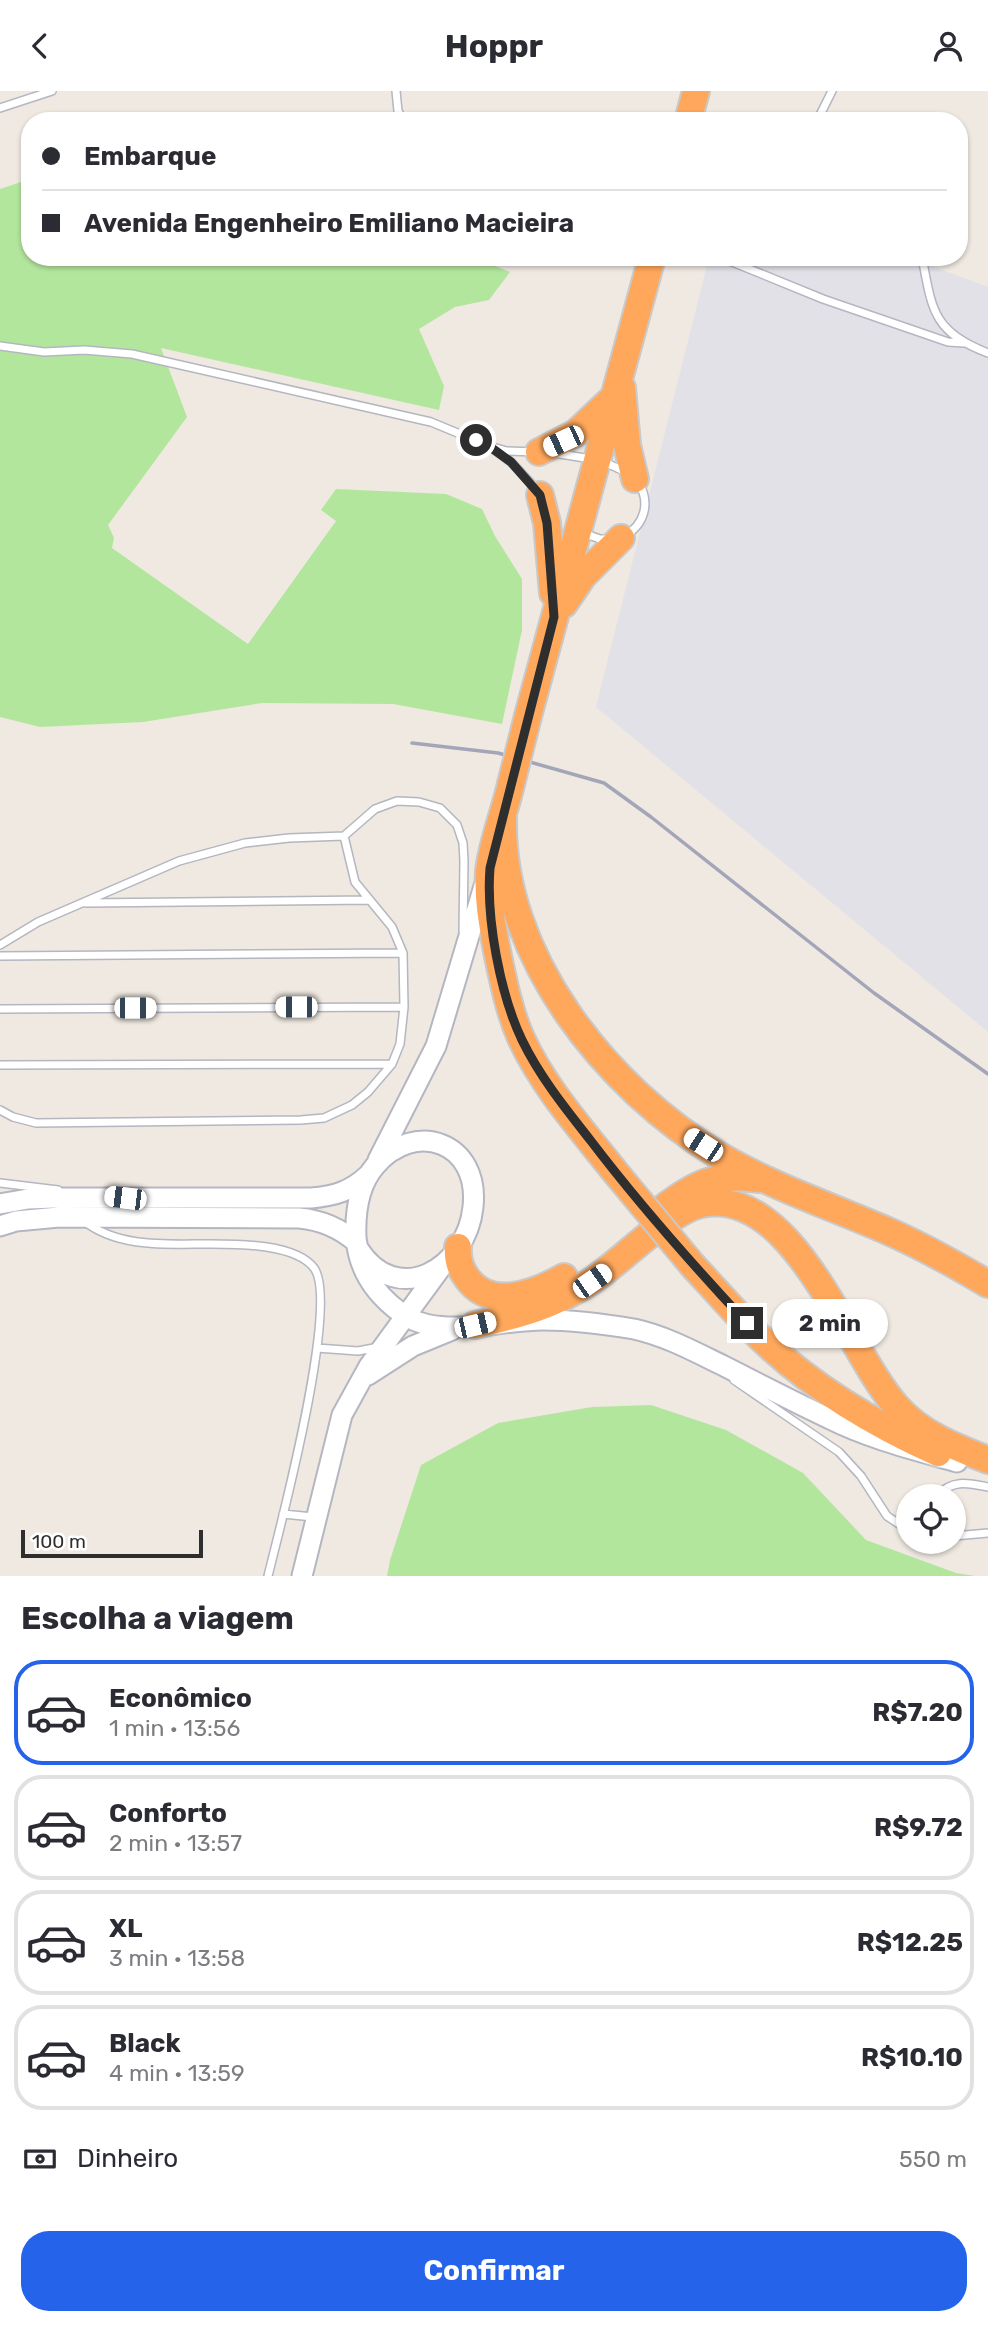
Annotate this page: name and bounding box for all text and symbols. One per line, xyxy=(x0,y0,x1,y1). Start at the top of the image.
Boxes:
icon: back xyxy=(21,27,59,65)
text: Hoppr xyxy=(445,27,543,65)
icon: person xyxy=(929,27,967,65)
text: Embarque xyxy=(84,141,216,172)
text: Avenida Engenheiro Emiliano Macieira xyxy=(84,208,574,239)
car xyxy=(540,423,587,459)
route start xyxy=(460,424,492,456)
car xyxy=(276,997,318,1018)
car xyxy=(115,998,157,1019)
car xyxy=(680,1125,727,1165)
car xyxy=(103,1185,148,1211)
car xyxy=(569,1260,616,1302)
callout: 2 min xyxy=(772,1299,887,1347)
route end xyxy=(731,1307,763,1339)
text: 2 min xyxy=(799,1309,861,1337)
car xyxy=(453,1310,498,1340)
map controls xyxy=(896,1484,966,1554)
button: locate xyxy=(896,1484,966,1554)
scale bar xyxy=(21,1527,203,1559)
text: 100 m xyxy=(32,1530,86,1553)
text: Escolha a viagem xyxy=(21,1599,294,1637)
icon: car xyxy=(25,1681,88,1744)
text: Econômico xyxy=(109,1683,252,1714)
text: R$7.20 xyxy=(872,1697,963,1728)
text: 1 min · 13:56 xyxy=(109,1714,240,1742)
icon: car xyxy=(25,1796,88,1859)
text: Conforto xyxy=(109,1798,227,1829)
text: R$9.72 xyxy=(874,1812,963,1843)
text: 2 min · 13:57 xyxy=(109,1829,242,1857)
icon: car xyxy=(25,1911,88,1974)
text: XL xyxy=(109,1913,142,1944)
text: R$12.25 xyxy=(857,1927,963,1958)
text: 3 min · 13:58 xyxy=(109,1944,245,1972)
icon: car xyxy=(25,2026,88,2089)
text: Black xyxy=(109,2028,181,2059)
text: R$10.10 xyxy=(861,2042,963,2073)
text: 4 min · 13:59 xyxy=(109,2059,245,2087)
icon: cash xyxy=(21,2140,59,2178)
text: Dinheiro xyxy=(77,2143,178,2174)
text: 550 m xyxy=(899,2145,967,2173)
button: Confirmar xyxy=(21,2231,967,2311)

